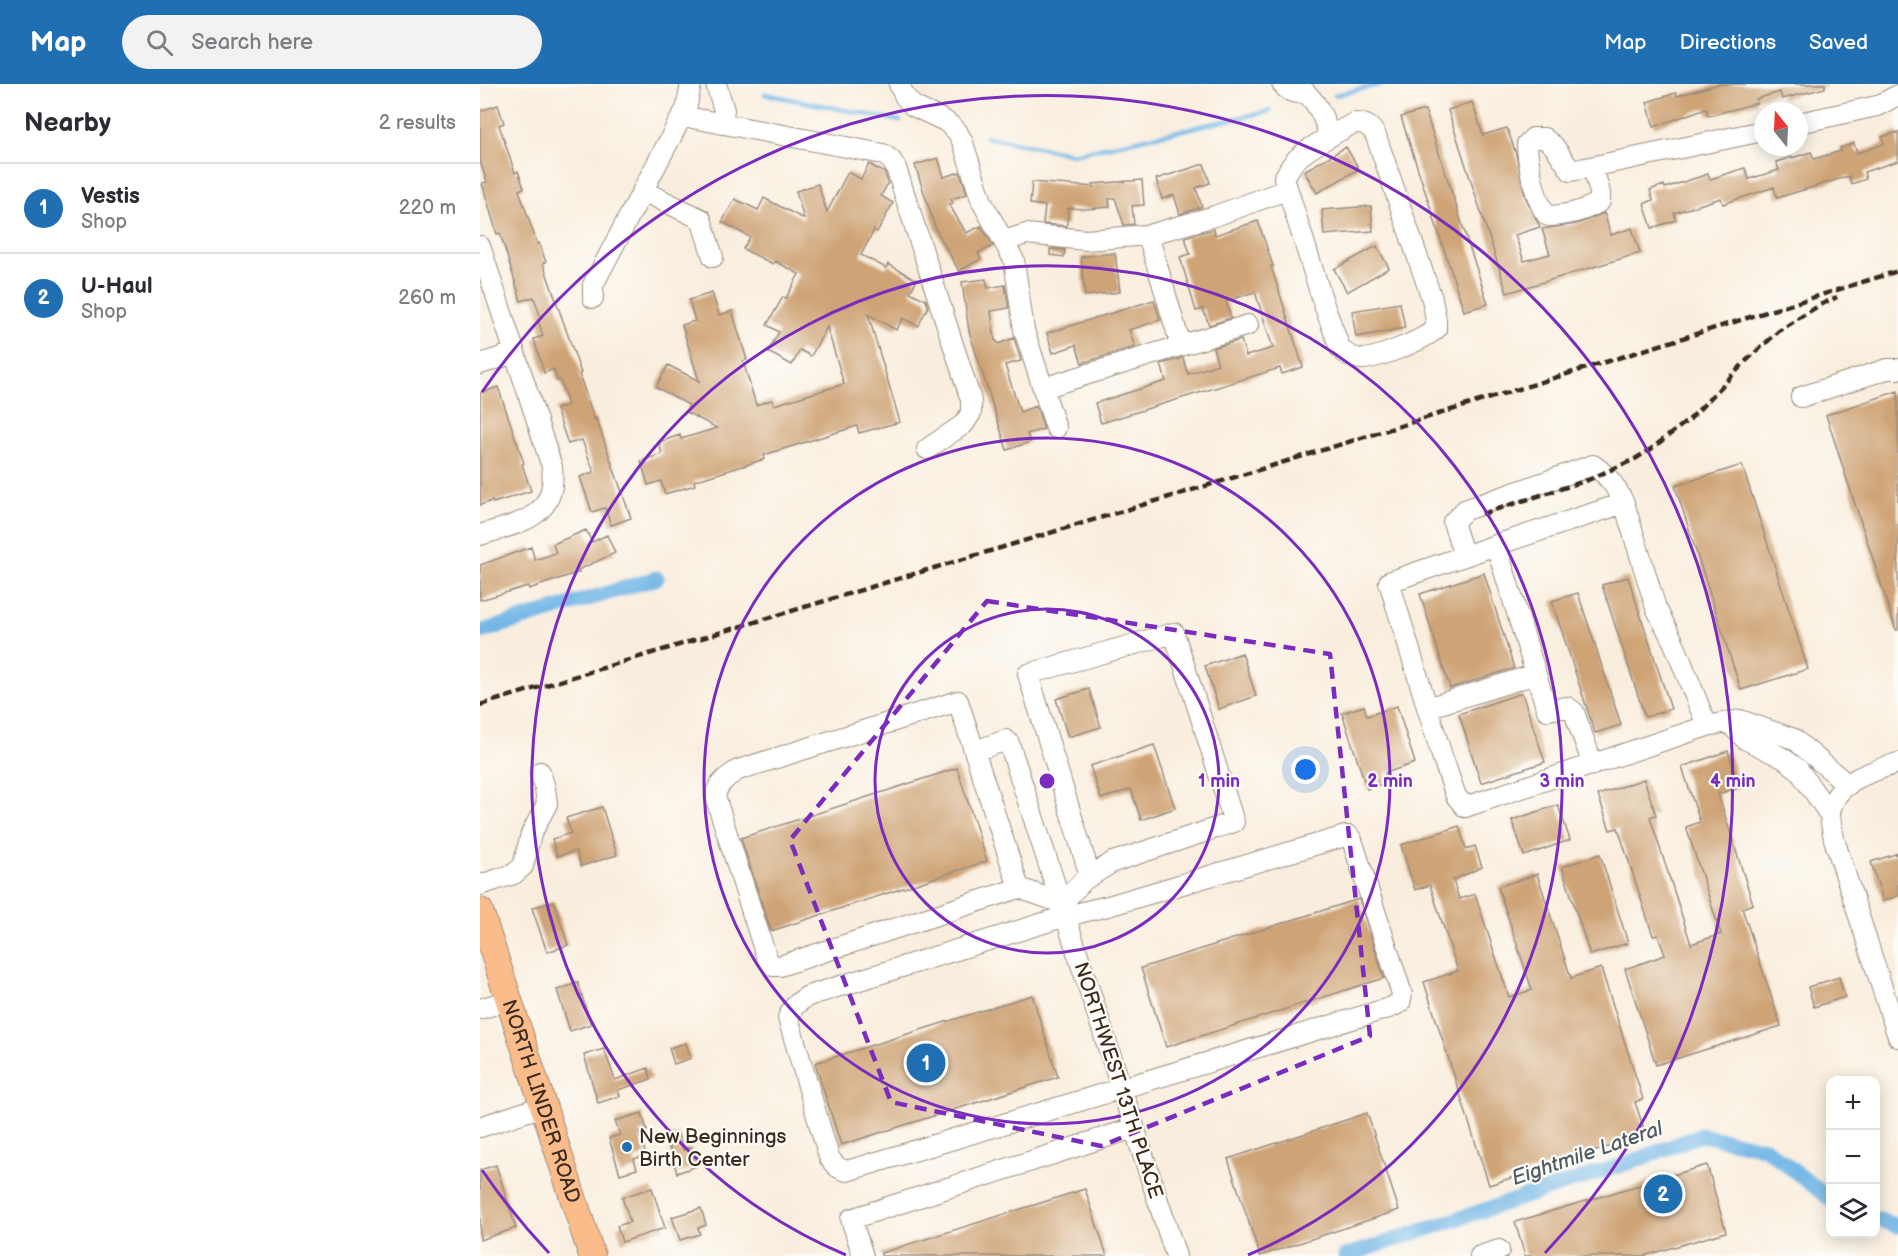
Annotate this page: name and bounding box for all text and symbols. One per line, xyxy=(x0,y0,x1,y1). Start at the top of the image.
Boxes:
search box xyxy=(122,15,542,69)
text: Map xyxy=(30,26,86,59)
icon: search xyxy=(143,26,176,59)
text: Search here xyxy=(191,29,313,56)
text: Map xyxy=(1604,30,1647,55)
text: Directions xyxy=(1680,30,1776,55)
text: Saved xyxy=(1809,30,1868,55)
north arrow xyxy=(1754,102,1808,156)
text: Nearby xyxy=(24,108,111,139)
text: 2 results xyxy=(379,111,456,135)
text: Vestis xyxy=(81,183,140,210)
text: 1 xyxy=(39,196,48,220)
text: 220 m xyxy=(399,196,456,220)
text: Shop xyxy=(81,210,127,234)
text: U-Haul xyxy=(81,273,152,300)
text: 2 xyxy=(38,286,49,310)
text: 260 m xyxy=(398,286,456,310)
text: Shop xyxy=(81,300,127,324)
your location xyxy=(1291,755,1320,784)
centre of rings xyxy=(1037,771,1057,791)
text: 1 min xyxy=(1198,771,1240,792)
text: 2 min xyxy=(1367,771,1413,792)
text: 3 min xyxy=(1539,771,1585,792)
text: 4 min xyxy=(1710,771,1756,792)
street label: NORTHWEST 13TH PLACE xyxy=(1068,959,1168,1202)
street label: NORTH LINDER ROAD xyxy=(497,997,585,1206)
pin: 1 xyxy=(906,1040,946,1086)
map controls xyxy=(1826,1076,1880,1238)
button: + xyxy=(1826,1076,1880,1130)
water label: Eightmile Lateral xyxy=(1508,1116,1667,1191)
place label: New Beginnings Birth Center xyxy=(639,1125,787,1172)
button: − xyxy=(1826,1130,1880,1184)
marker: New Beginnings Birth Center xyxy=(620,1140,634,1154)
pin: 2 xyxy=(1644,1172,1682,1216)
button: layers xyxy=(1826,1184,1880,1238)

